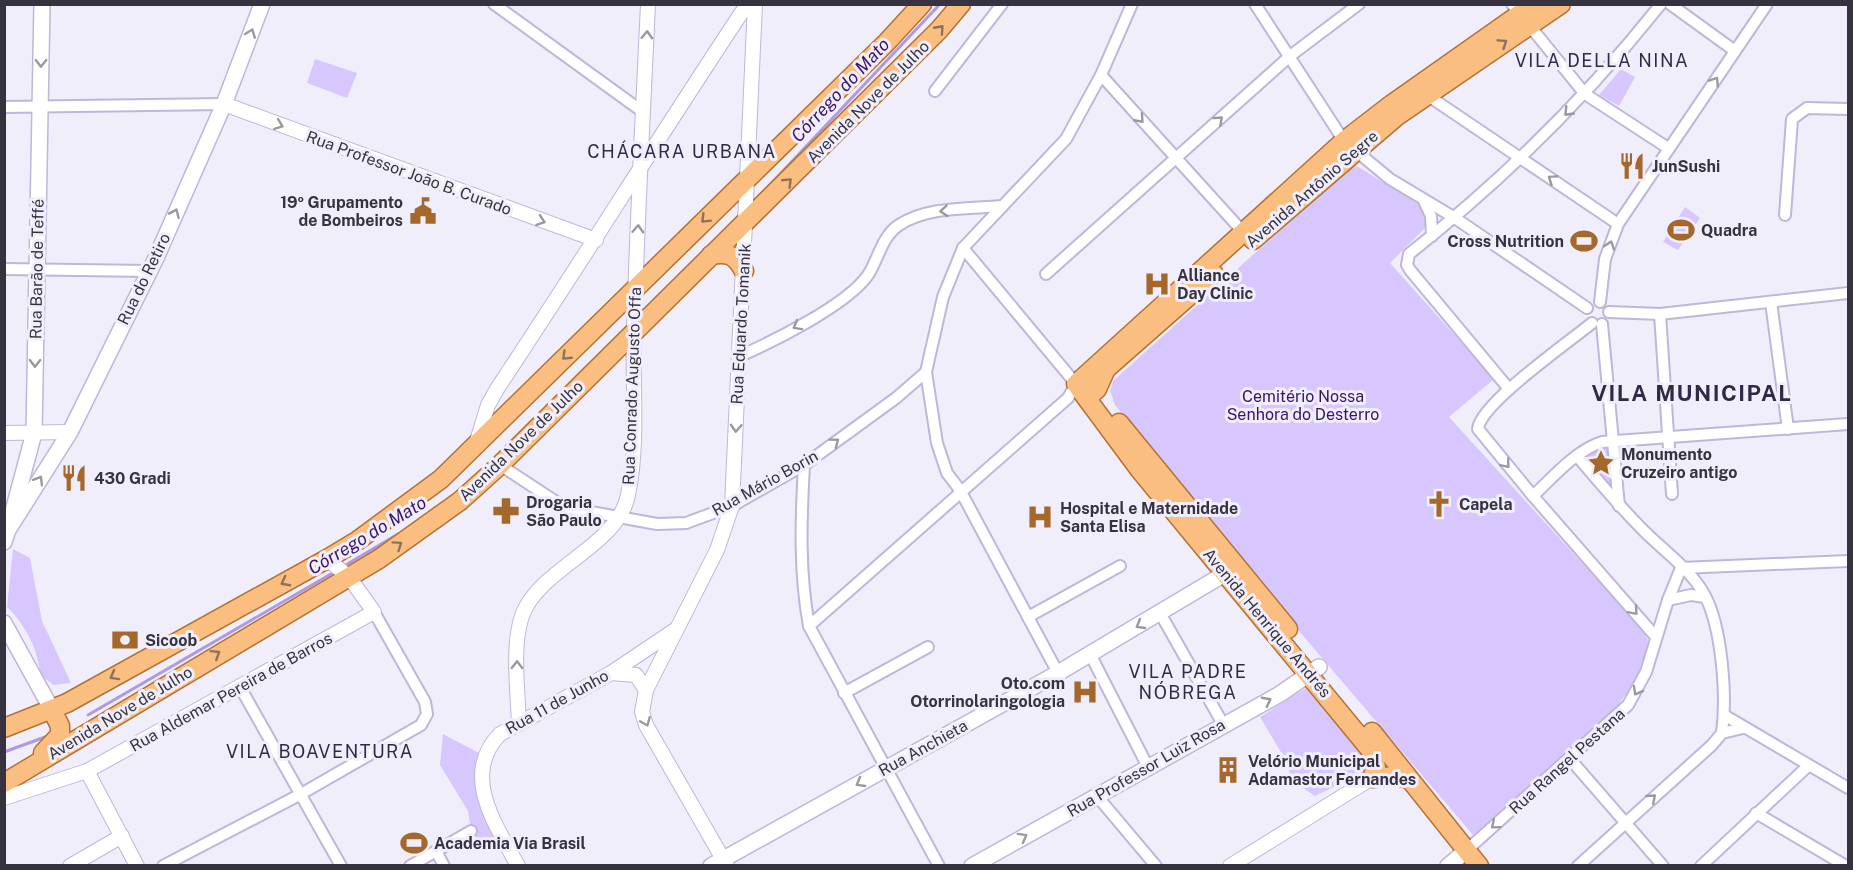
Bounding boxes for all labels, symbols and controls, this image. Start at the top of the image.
one-way arrow [933,25,944,36]
one-way arrow [244,29,256,40]
one-way arrow [640,30,653,39]
water label: Córrego do Mato [787,34,894,146]
street label: Avenida Nove de Julho [803,37,933,167]
one-way arrow [1497,39,1508,50]
district label: VILA DELLA NINA [1515,50,1689,71]
one-way arrow [35,58,47,67]
one-way arrow [1707,76,1718,87]
one-way arrow [1564,104,1575,115]
one-way arrow [1133,112,1144,123]
one-way arrow [1212,116,1223,127]
one-way arrow [273,117,283,130]
street label: Avenida Antônio Segre [1242,126,1382,252]
street label: Rua Professor João B. Curado [304,127,514,219]
district label: CHÁCARA URBANA [587,140,777,162]
restaurant icon: JunSushi [1617,151,1647,181]
place label: JunSushi [1652,157,1720,176]
one-way arrow [1548,175,1559,186]
one-way arrow [781,178,791,189]
place label: 19º Grupamento de Bombeiros [280,193,403,230]
public building icon: 19º Grupamento de Bombeiros [408,196,438,226]
street label: Rua Barão de Teffé [26,199,48,339]
one-way arrow [939,204,948,217]
one-way arrow [168,208,180,219]
one-way arrow [701,212,712,223]
one-way arrow [535,213,545,226]
sports icon: Quadra [1666,215,1696,245]
place label: Quadra [1701,221,1757,240]
one-way arrow [632,225,645,234]
sports icon: Cross Nutrition [1569,226,1599,256]
street label: Rua do Retiro [114,230,174,328]
place label: Cross Nutrition [1447,232,1564,251]
one-way arrow [1603,240,1615,251]
street label: Rua Eduardo Tomanik [727,243,755,405]
place label: Alliance Day Clinic [1177,266,1254,303]
hospital icon: Alliance Day Clinic [1142,269,1172,299]
street label: Rua Conrado Augusto Offa [619,287,645,485]
one-way arrow [793,319,803,330]
one-way arrow [562,349,572,360]
one-way arrow [29,358,41,367]
street label: Avenida Nove de Julho [455,377,587,505]
district label: VILA MUNICIPAL [1591,380,1793,406]
park label: Cemitério Nossa Senhora do Desterro [1227,387,1379,424]
one-way arrow [730,423,743,432]
one-way arrow [829,438,840,449]
place label: Monumento Cruzeiro antigo [1621,445,1738,482]
street label: Rua Mário Borin [709,446,821,520]
place icon: Monumento Cruzeiro antigo [1586,448,1616,478]
one-way arrow [1498,457,1509,468]
restaurant icon: 430 Gradi [59,463,89,493]
place label: 430 Gradi [94,469,171,488]
one-way arrow [32,476,44,486]
church icon: Capela [1424,489,1454,519]
water label: Córrego do Mato [304,491,430,579]
place label: Drogaria São Paulo [526,493,602,530]
place label: Capela [1459,495,1513,514]
pharmacy icon: Drogaria São Paulo [491,496,521,526]
place label: Hospital e Maternidade Santa Elisa [1060,499,1238,536]
hospital icon: Hospital e Maternidade Santa Elisa [1025,502,1055,532]
one-way arrow [391,541,402,552]
street label: Avenida Henrique Andrés [1199,545,1335,701]
one-way arrow [280,575,291,586]
one-way arrow [1627,604,1638,615]
one-way arrow [1136,617,1146,629]
bank icon: Sicoob [110,625,140,655]
street label: Rua Aldemar Pereira de Barros [127,628,335,756]
place label: Sicoob [145,631,197,650]
one-way arrow [210,650,220,662]
one-way arrow [511,661,524,670]
district label: VILA PADRE NÓBREGA [1128,661,1248,703]
street label: Avenida Nove de Julho [44,662,196,764]
street label: Rua 11 de Junho [502,666,612,738]
one-way arrow [109,669,120,680]
place label: Oto.com Otorrinolaringologia [910,674,1065,711]
hospital icon: Oto.com Otorrinolaringologia [1070,677,1100,707]
one-way arrow [1632,685,1644,695]
one-way arrow [1260,697,1271,708]
street label: Rua Rangel Pestana [1505,704,1629,818]
street label: Rua Professor Luiz Rosa [1064,715,1228,821]
one-way arrow [639,716,651,727]
street label: Rua Anchieta [875,716,971,780]
district label: VILA BOAVENTURA [226,741,414,762]
place label: Velório Municipal Adamastor Fernandes [1248,752,1416,789]
building icon: Velório Municipal Adamastor Fernandes [1213,755,1243,785]
one-way arrow [856,776,867,787]
one-way arrow [1645,794,1656,805]
one-way arrow [1491,818,1502,829]
sports icon: Academia Via Brasil [399,828,429,858]
one-way arrow [1017,833,1027,844]
place label: Academia Via Brasil [434,834,586,853]

